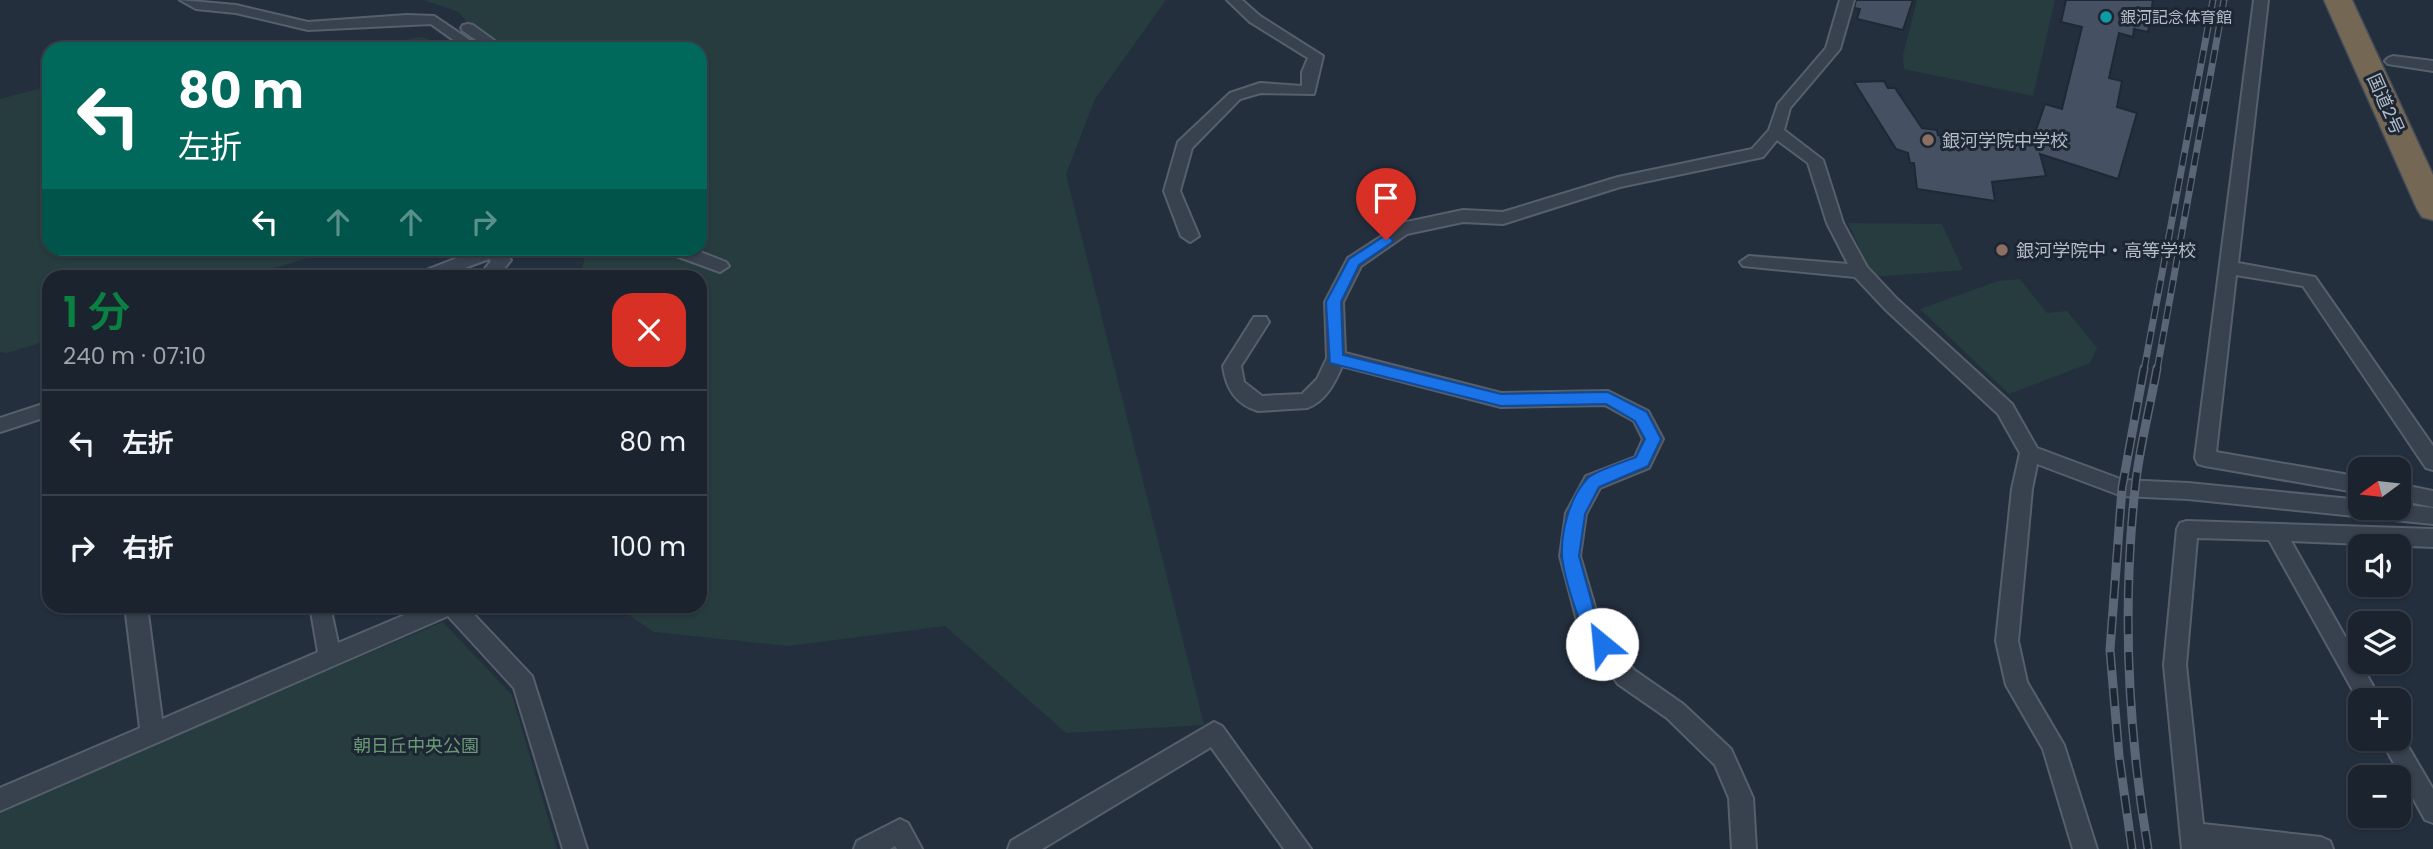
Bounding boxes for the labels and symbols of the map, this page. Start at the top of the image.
place label: 銀河記念体育館 [2120,6,2232,29]
marker: 銀河記念体育館 [2098,9,2114,25]
street label: 国道2号 [2361,70,2411,138]
place label: 銀河学院中学校 [1942,128,2068,153]
marker: 銀河学院中学校 [1920,132,1936,148]
pin [1356,168,1416,240]
place label: 銀河学院中・高等学校 [2016,238,2196,263]
marker: 銀河学院中・高等学校 [1994,242,2010,258]
north arrow [2348,457,2412,520]
position arrow [1565,607,1639,681]
park label: 朝日丘中央公園 [353,733,479,758]

